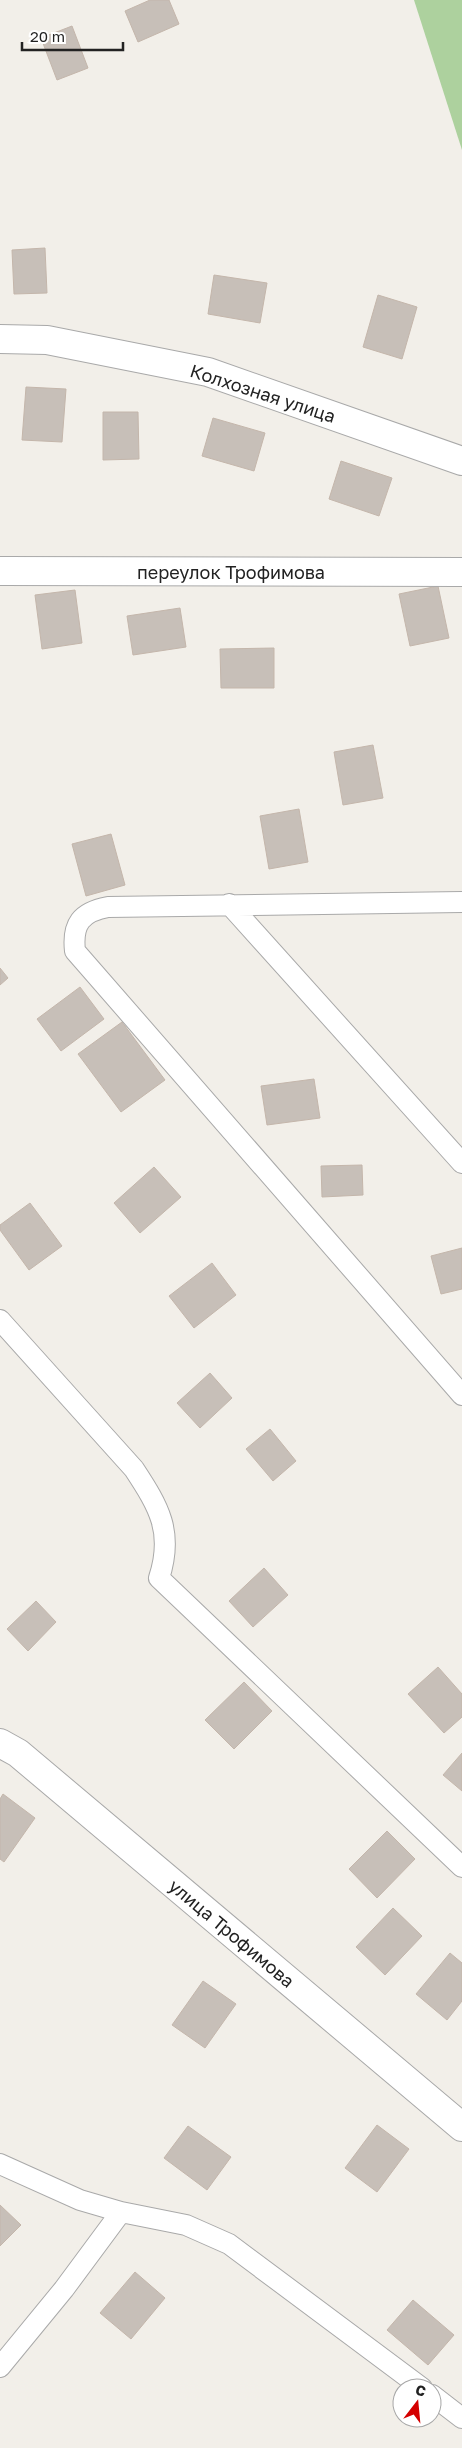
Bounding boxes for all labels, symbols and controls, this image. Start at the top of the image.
scale bar [22,20,124,52]
text: 20 m [30,27,65,45]
street label: Колхозная улица [187,359,339,427]
street label: переулок Трофимова [137,561,325,583]
street label: улица Трофимова [165,1874,299,1992]
north arrow [392,2378,442,2428]
text: С [414,2380,428,2400]

